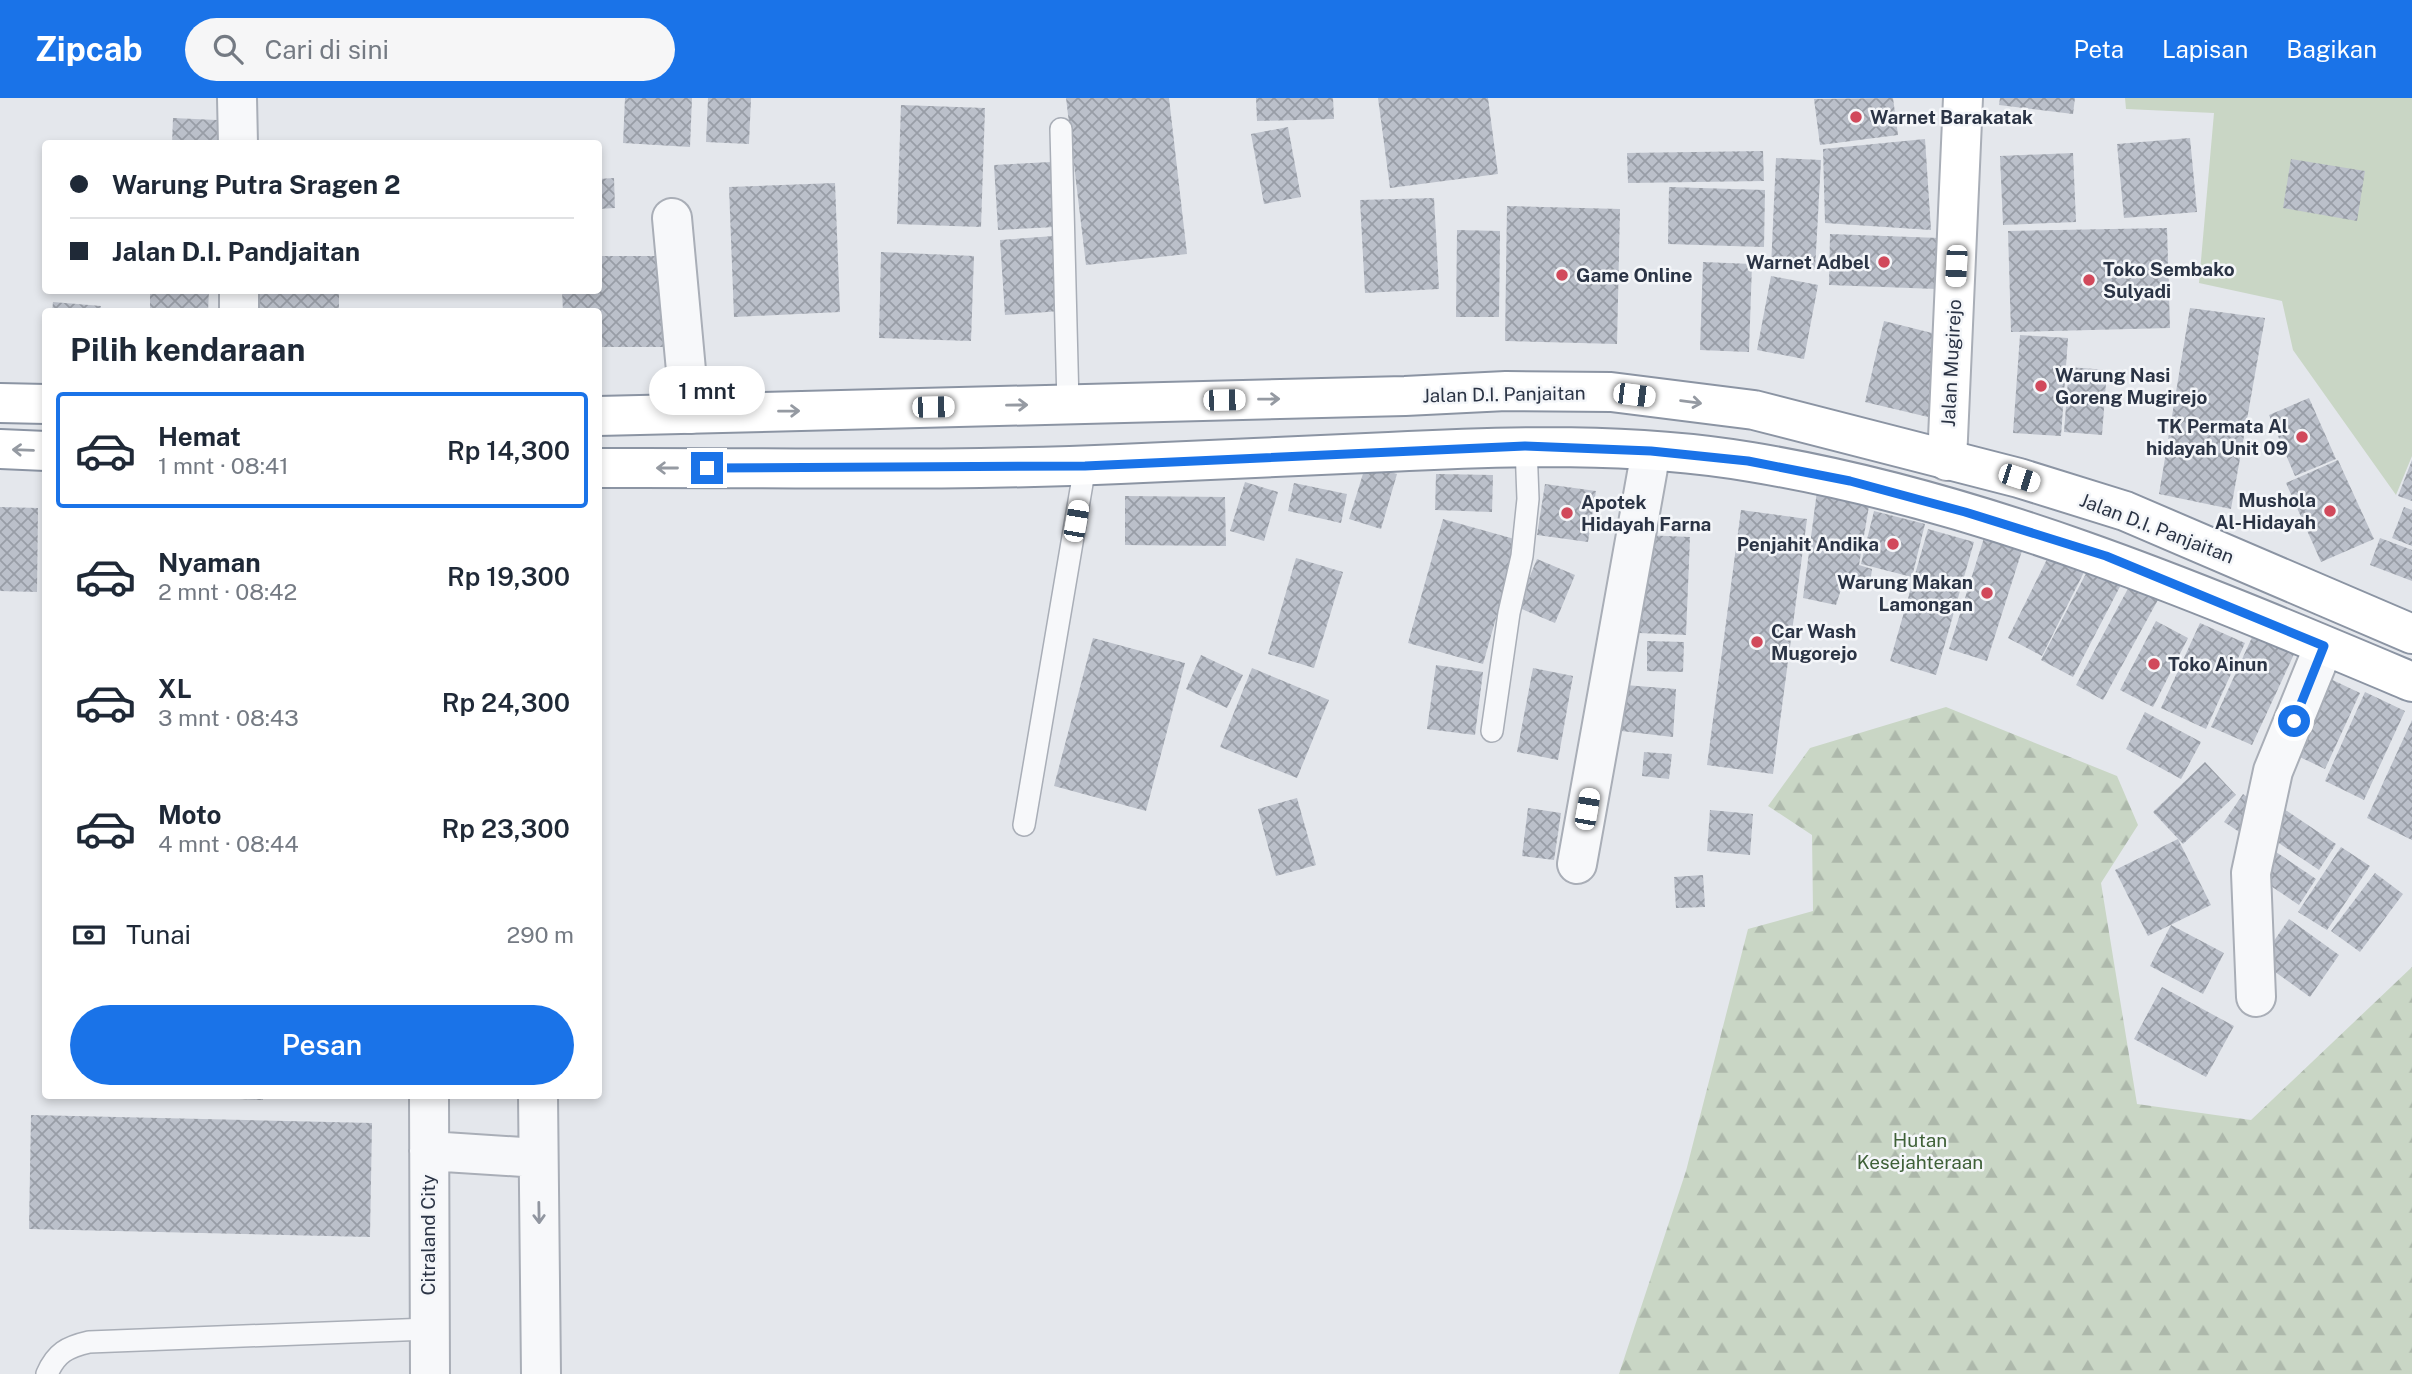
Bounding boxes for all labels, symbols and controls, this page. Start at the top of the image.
search box [185,18,675,81]
text: Zipcab [35,30,143,68]
icon: search [209,30,247,68]
text: Cari di sini [265,34,389,65]
text: Peta [2073,35,2124,63]
text: Lapisan [2162,35,2248,63]
text: Bagikan [2286,35,2377,63]
place label: Warnet Barakatak [1870,106,2033,128]
marker: Warnet Barakatak [1848,109,1864,125]
text: Warung Putra Sragen 2 [112,169,401,200]
text: Jalan D.I. Pandjaitan [112,236,360,267]
car [1945,244,1968,288]
place label: Warnet Adbel [1746,251,1870,273]
marker: Warnet Adbel [1876,254,1892,270]
place label: Toko Sembako Sulyadi [2103,258,2235,302]
place label: Game Online [1576,264,1692,286]
marker: Game Online [1554,267,1570,283]
marker: Toko Sembako Sulyadi [2081,272,2097,288]
street label: Jalan Mugirejo [1937,299,1965,427]
text: Pilih kendaraan [70,331,305,368]
place label: Warung Nasi Goreng Mugirejo [2055,364,2208,408]
callout: 1 mnt [649,366,765,416]
text: 1 mnt [678,377,736,404]
marker: Warung Nasi Goreng Mugirejo [2033,378,2049,394]
street label: Jalan D.I. Panjaitan [1422,382,1586,406]
car [1612,382,1657,408]
car [1203,389,1246,411]
one-way arrow [1257,393,1280,406]
one-way arrow [1679,395,1702,408]
car [912,396,955,418]
one-way arrow [1005,399,1028,412]
one-way arrow [777,404,800,418]
place label: TK Permata Al hidayah Unit 09 [2146,415,2288,459]
icon: car [74,419,137,482]
text: Hemat [158,421,241,452]
marker: TK Permata Al hidayah Unit 09 [2294,429,2310,445]
text: Rp 14,300 [447,435,570,466]
one-way arrow [12,443,35,457]
text: 1 mnt · 08:41 [158,452,289,479]
route end [691,452,723,484]
one-way arrow [656,461,679,475]
car [1996,462,2043,494]
street label: Jalan D.I. Panjaitan [2077,488,2237,568]
place label: Mushola Al-Hidayah [2215,489,2316,533]
place label: Apotek Hidayah Farna [1581,491,1711,535]
car [1063,498,1090,544]
marker: Mushola Al-Hidayah [2322,503,2338,519]
marker: Apotek Hidayah Farna [1559,505,1575,521]
place label: Penjahit Andika [1737,533,1879,555]
marker: Penjahit Andika [1885,536,1901,552]
icon: car [74,545,137,608]
text: Nyaman [158,547,261,578]
text: Rp 19,300 [447,561,570,592]
place label: Warung Makan Lamongan [1837,571,1973,615]
text: 2 mnt · 08:42 [158,578,297,605]
marker: Warung Makan Lamongan [1979,585,1995,601]
place label: Car Wash Mugorejo [1771,620,1858,664]
marker: Car Wash Mugorejo [1749,634,1765,650]
place label: Toko Ainun [2168,653,2268,675]
marker: Toko Ainun [2146,656,2162,672]
icon: car [74,671,137,734]
text: XL [158,673,192,704]
text: Rp 24,300 [442,687,570,718]
text: 3 mnt · 08:43 [158,704,299,731]
route start [2278,705,2310,737]
car [1574,786,1601,832]
icon: car [74,797,137,860]
text: Moto [158,799,221,830]
text: Rp 23,300 [442,813,570,844]
text: 4 mnt · 08:44 [158,830,299,857]
icon: cash [70,916,108,954]
text: Tunai [126,919,191,950]
text: 290 m [507,921,574,948]
button: Pesan [70,1005,574,1085]
park label: Hutan Kesejahteraan [1857,1129,1983,1173]
street label: Citraland City [417,1174,439,1296]
one-way arrow [532,1201,546,1224]

